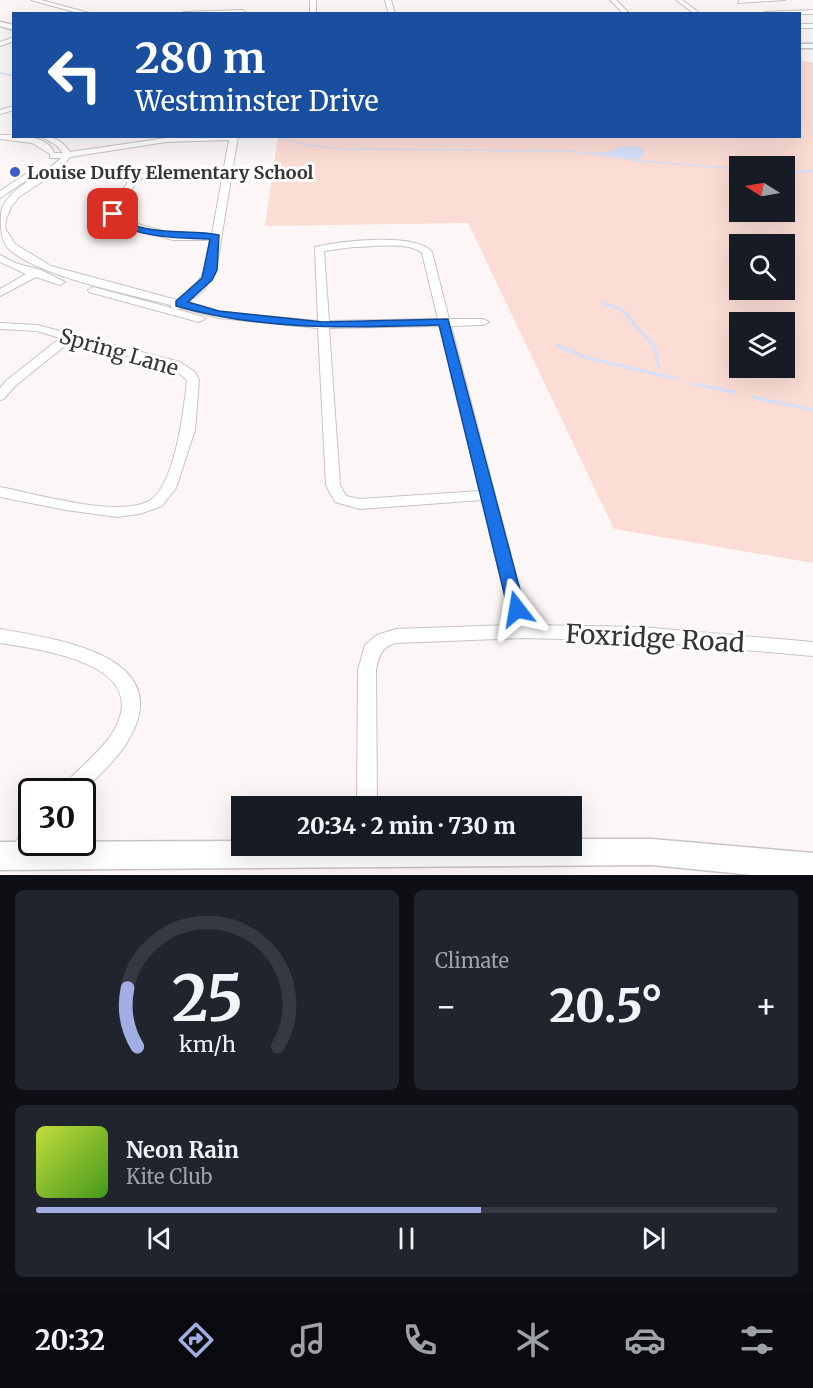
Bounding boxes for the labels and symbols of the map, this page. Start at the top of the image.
north arrow [729,156,795,222]
place label: Louise Duffy Elementary School [27,161,314,184]
marker: Louise Duffy Elementary School [8,165,22,179]
pin [87,188,138,239]
street label: Spring Lane [56,322,182,382]
position arrow [485,577,549,641]
street label: Foxridge Road [565,617,746,659]
speed limit sign: 30 [18,778,96,856]

